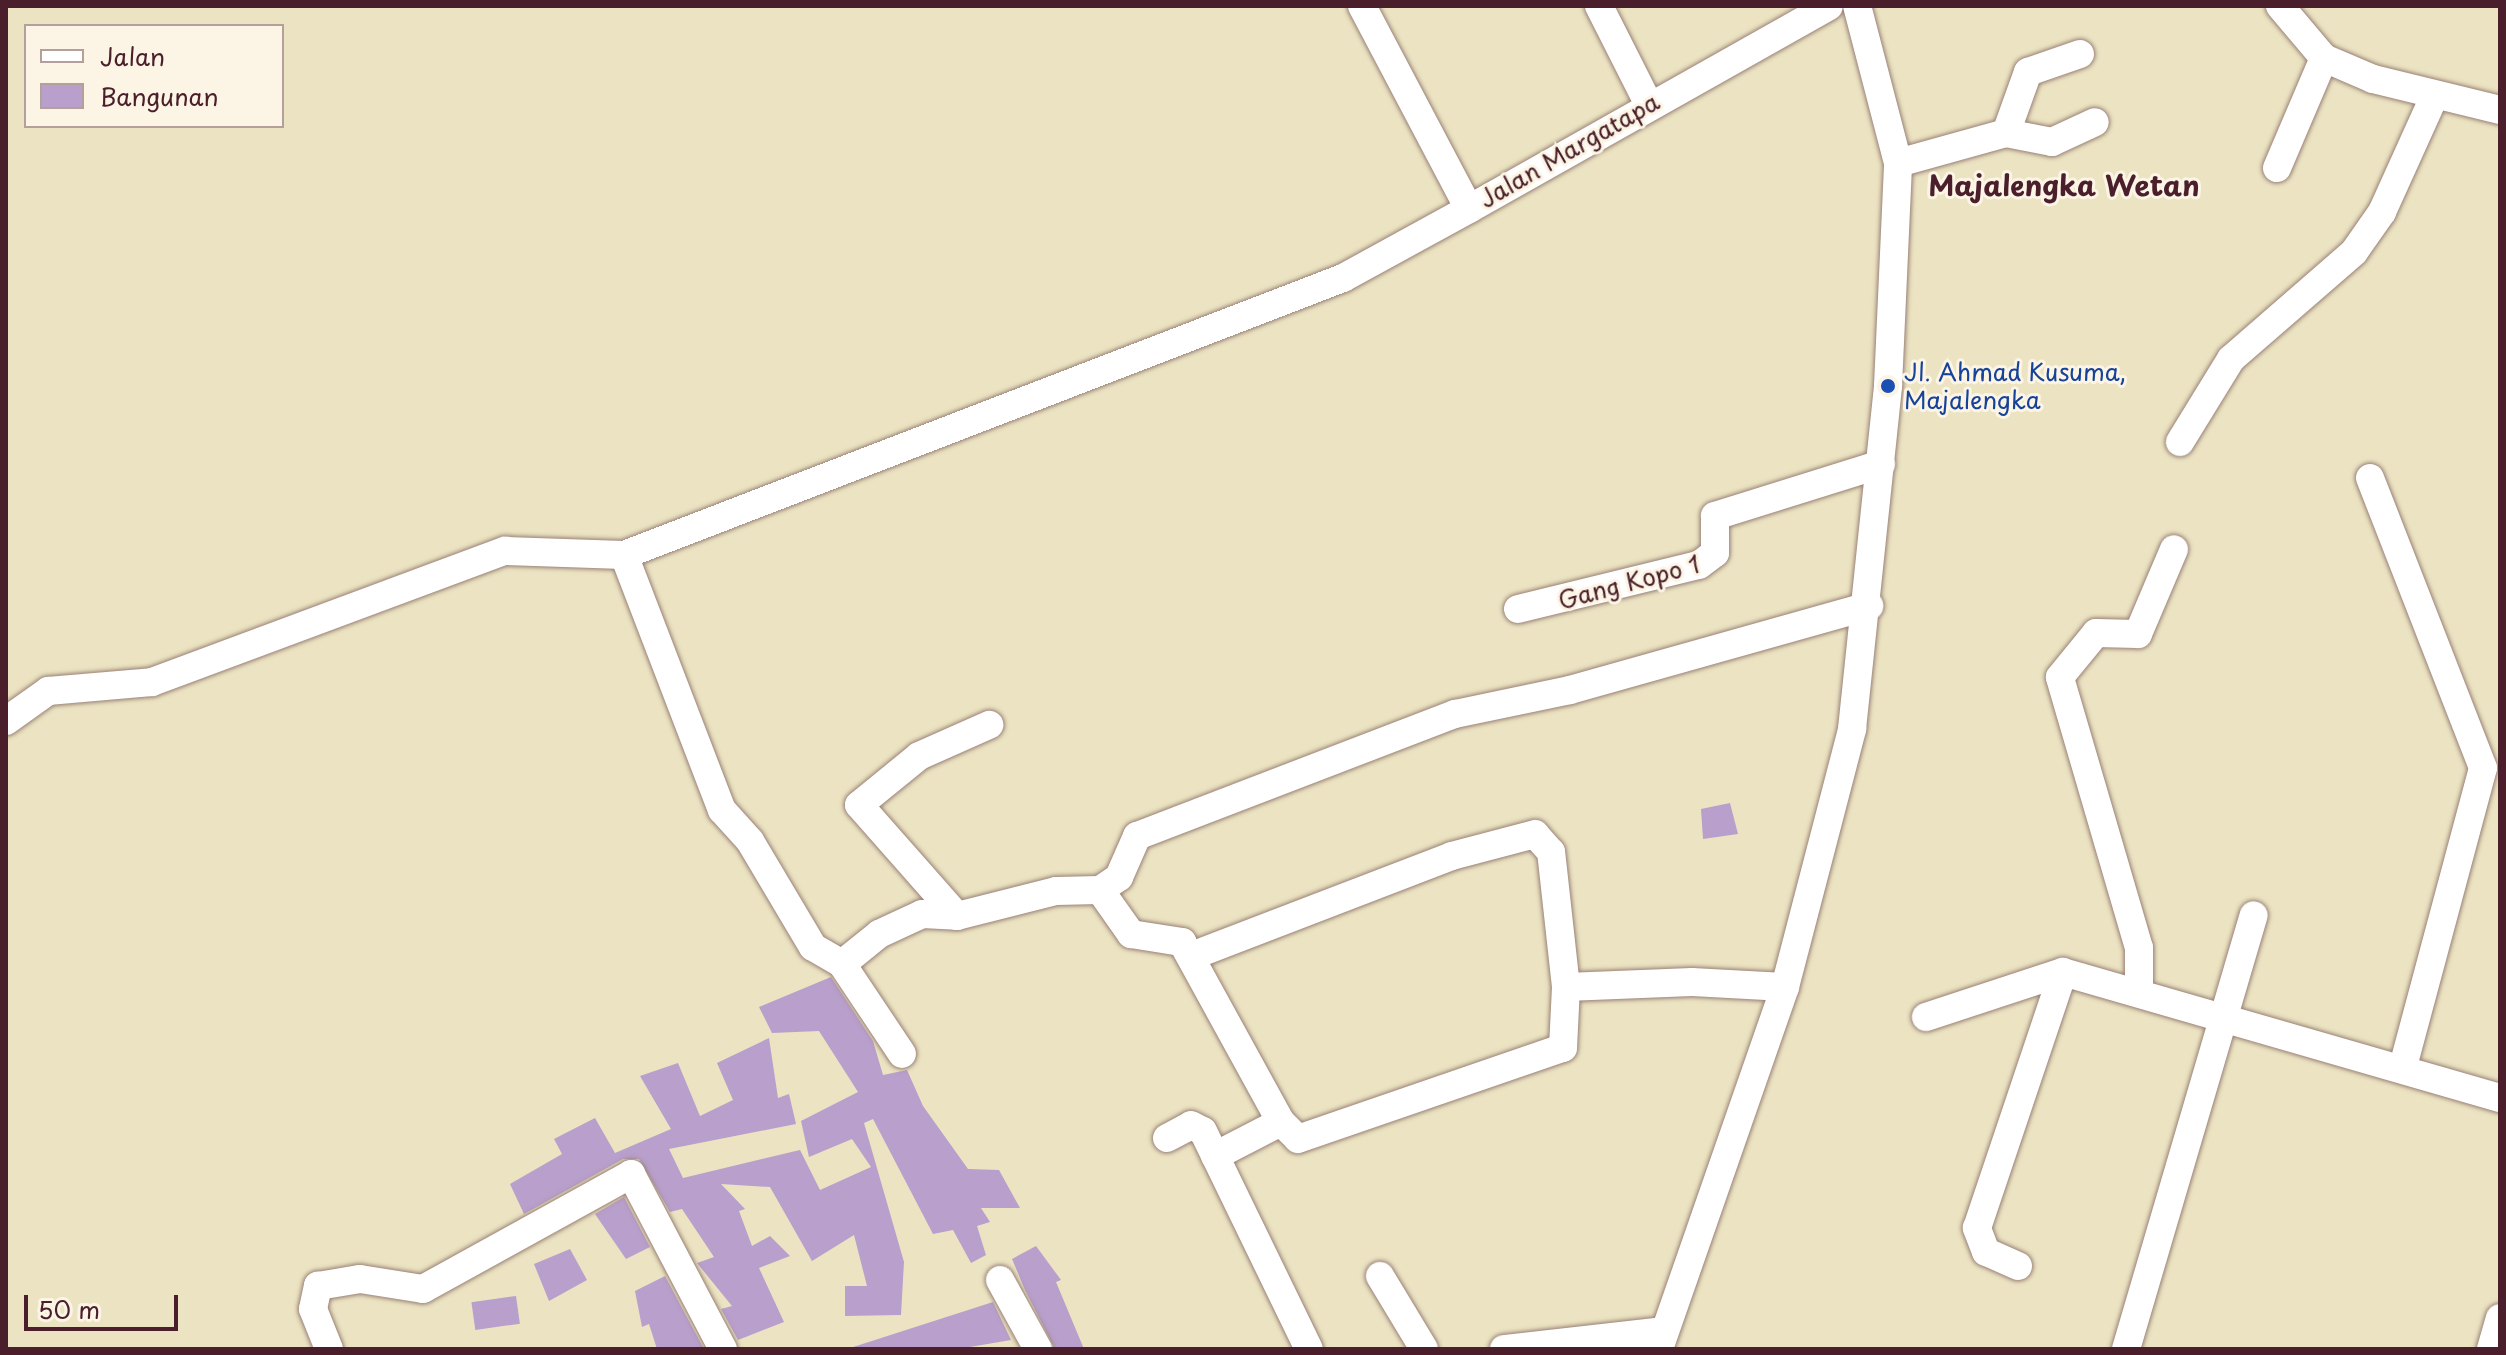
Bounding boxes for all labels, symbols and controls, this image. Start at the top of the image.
legend [24,24,284,128]
text: Jalan [100,38,165,74]
text: Bangunan [100,78,219,114]
street label: Jalan Margatapa [1474,87,1664,213]
district label: Majalengka Wetan [1929,168,2199,202]
place label: Jl. Ahmad Kusuma, Majalengka [1904,358,2129,414]
marker: Jl. Ahmad Kusuma, Majalengka [1879,377,1897,395]
street label: Gang Kopo 1 [1555,549,1703,615]
scale bar [28,1279,182,1329]
text: 50 m [38,1291,100,1327]

